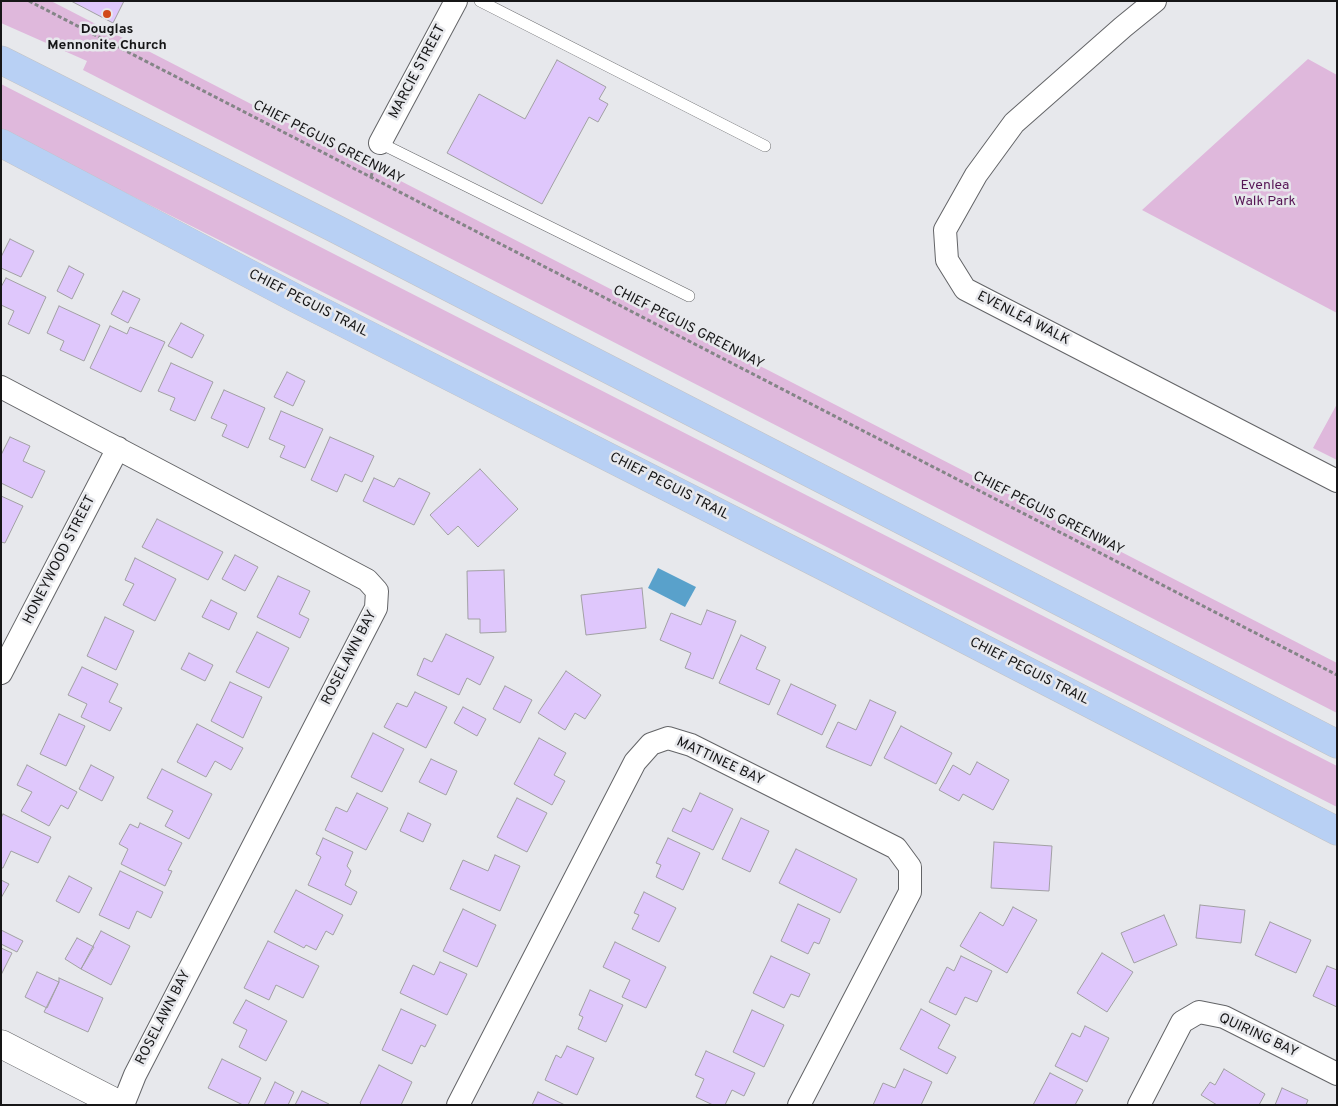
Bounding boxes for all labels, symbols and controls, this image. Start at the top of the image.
marker: Douglas Mennonite Church [101,8,113,20]
place label: Douglas Mennonite Church [47,22,167,54]
street label: MARCIE STREET [386,22,450,122]
street label: CHIEF PEGUIS GREENWAY [250,98,406,188]
park label: Evenlea Walk Park [1234,178,1296,210]
street label: CHIEF PEGUIS TRAIL [245,267,371,341]
street label: CHIEF PEGUIS GREENWAY [610,283,766,373]
street label: EVENLEA WALK [974,288,1072,350]
street label: CHIEF PEGUIS TRAIL [606,450,732,524]
street label: CHIEF PEGUIS GREENWAY [970,469,1126,559]
street label: HONEYWOOD STREET [20,493,100,627]
street label: ROSELAWN BAY [319,608,381,708]
street label: CHIEF PEGUIS TRAIL [966,635,1092,709]
street label: MATTINEE BAY [673,734,767,790]
street label: ROSELAWN BAY [133,968,195,1068]
street label: QUIRING BAY [1216,1010,1300,1062]

